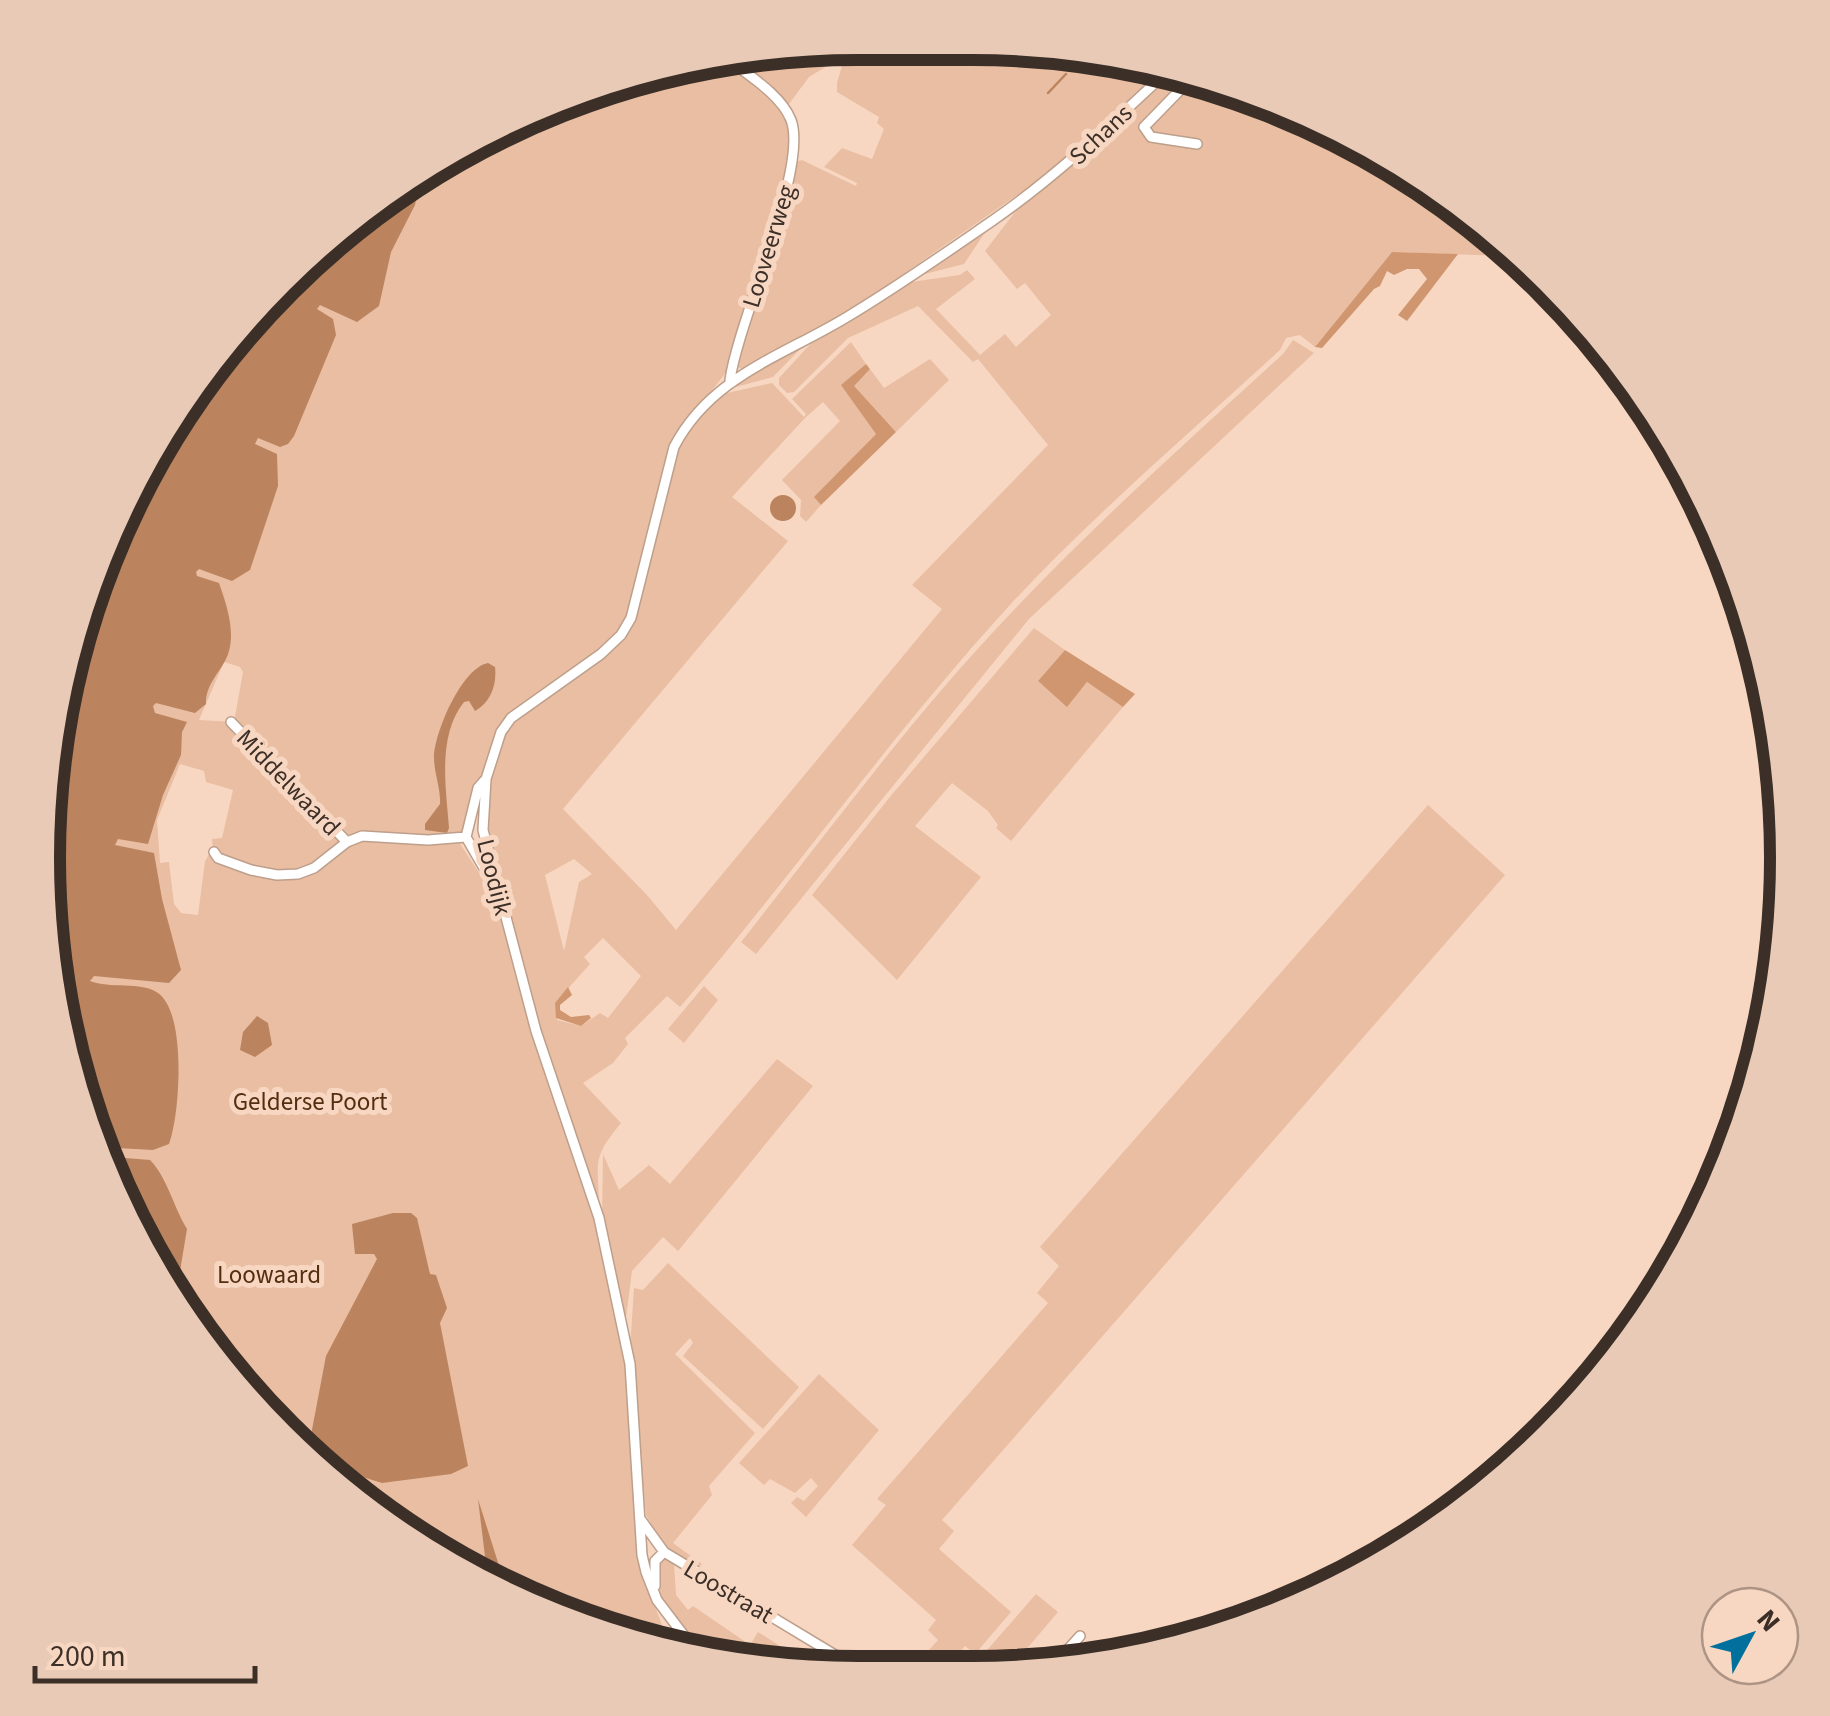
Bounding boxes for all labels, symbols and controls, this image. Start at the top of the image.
street label: Schans [1061,96,1140,174]
street label: Looveerweg [733,180,805,312]
street label: Middelwaard [228,721,348,844]
street label: Loodijk [467,835,521,920]
park label: Gelderse Poort [233,1084,388,1120]
park label: Loowaard [217,1257,321,1293]
street label: Loostraat [677,1551,781,1633]
north arrow [1700,1586,1800,1686]
text: N [1747,1601,1790,1641]
scale bar [35,1621,255,1683]
text: 200 m [50,1635,126,1678]

